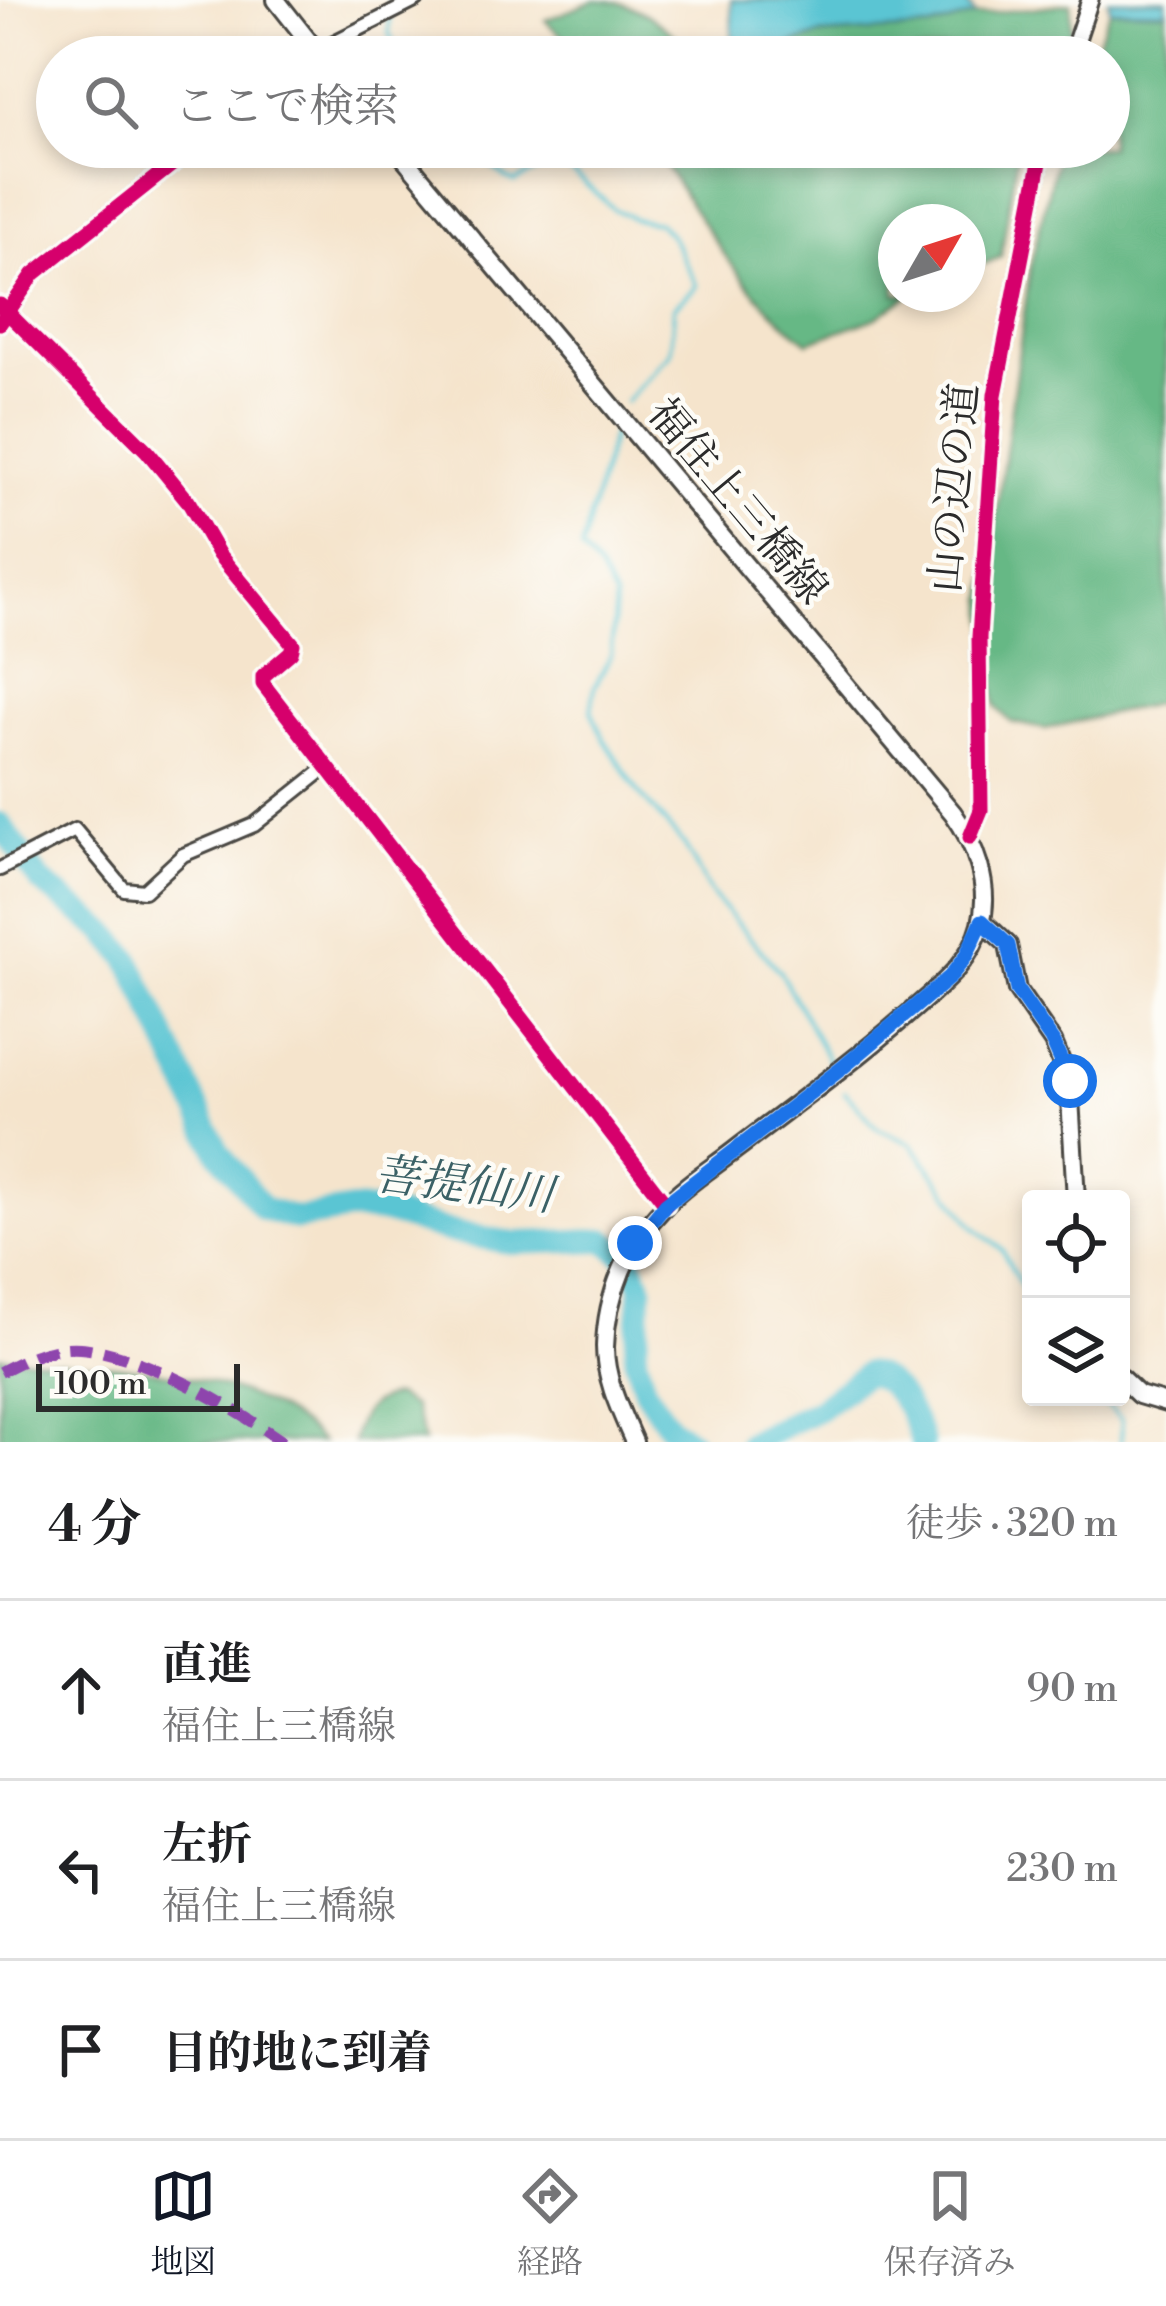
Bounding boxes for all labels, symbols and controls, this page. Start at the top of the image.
search box [36,36,1130,168]
icon: search [78,69,144,135]
text: ここで検索 [174,79,399,136]
north arrow [878,204,986,312]
street label: 山の辺の道 [919,381,991,595]
street label: 福住上三橋線 [636,388,838,616]
route start [1043,1054,1097,1108]
water label: 菩提仙川 [371,1147,562,1226]
map controls [1022,1190,1130,1406]
button: locate [1022,1190,1130,1298]
route end [608,1216,662,1270]
button: layers [1022,1298,1130,1406]
scale bar [36,1358,240,1411]
text: 100 m [54,1364,147,1405]
text: 4 分 [48,1494,141,1558]
text: 徒歩 · 320 m [906,1500,1118,1549]
text: 直進 [162,1637,252,1694]
icon: ahead [48,1657,114,1723]
text: 90 m [1026,1665,1118,1714]
text: 福住上三橋線 [162,1703,396,1752]
text: 左折 [162,1817,252,1874]
icon: left [48,1837,114,1903]
text: 230 m [1006,1845,1118,1894]
text: 福住上三橋線 [162,1883,396,1932]
icon: arrive [48,2017,114,2083]
text: 目的地に到着 [162,2026,432,2083]
tab: 地図 [150,2163,216,2284]
tab: 経路 [517,2163,583,2284]
tab: 保存済み [884,2163,1016,2284]

